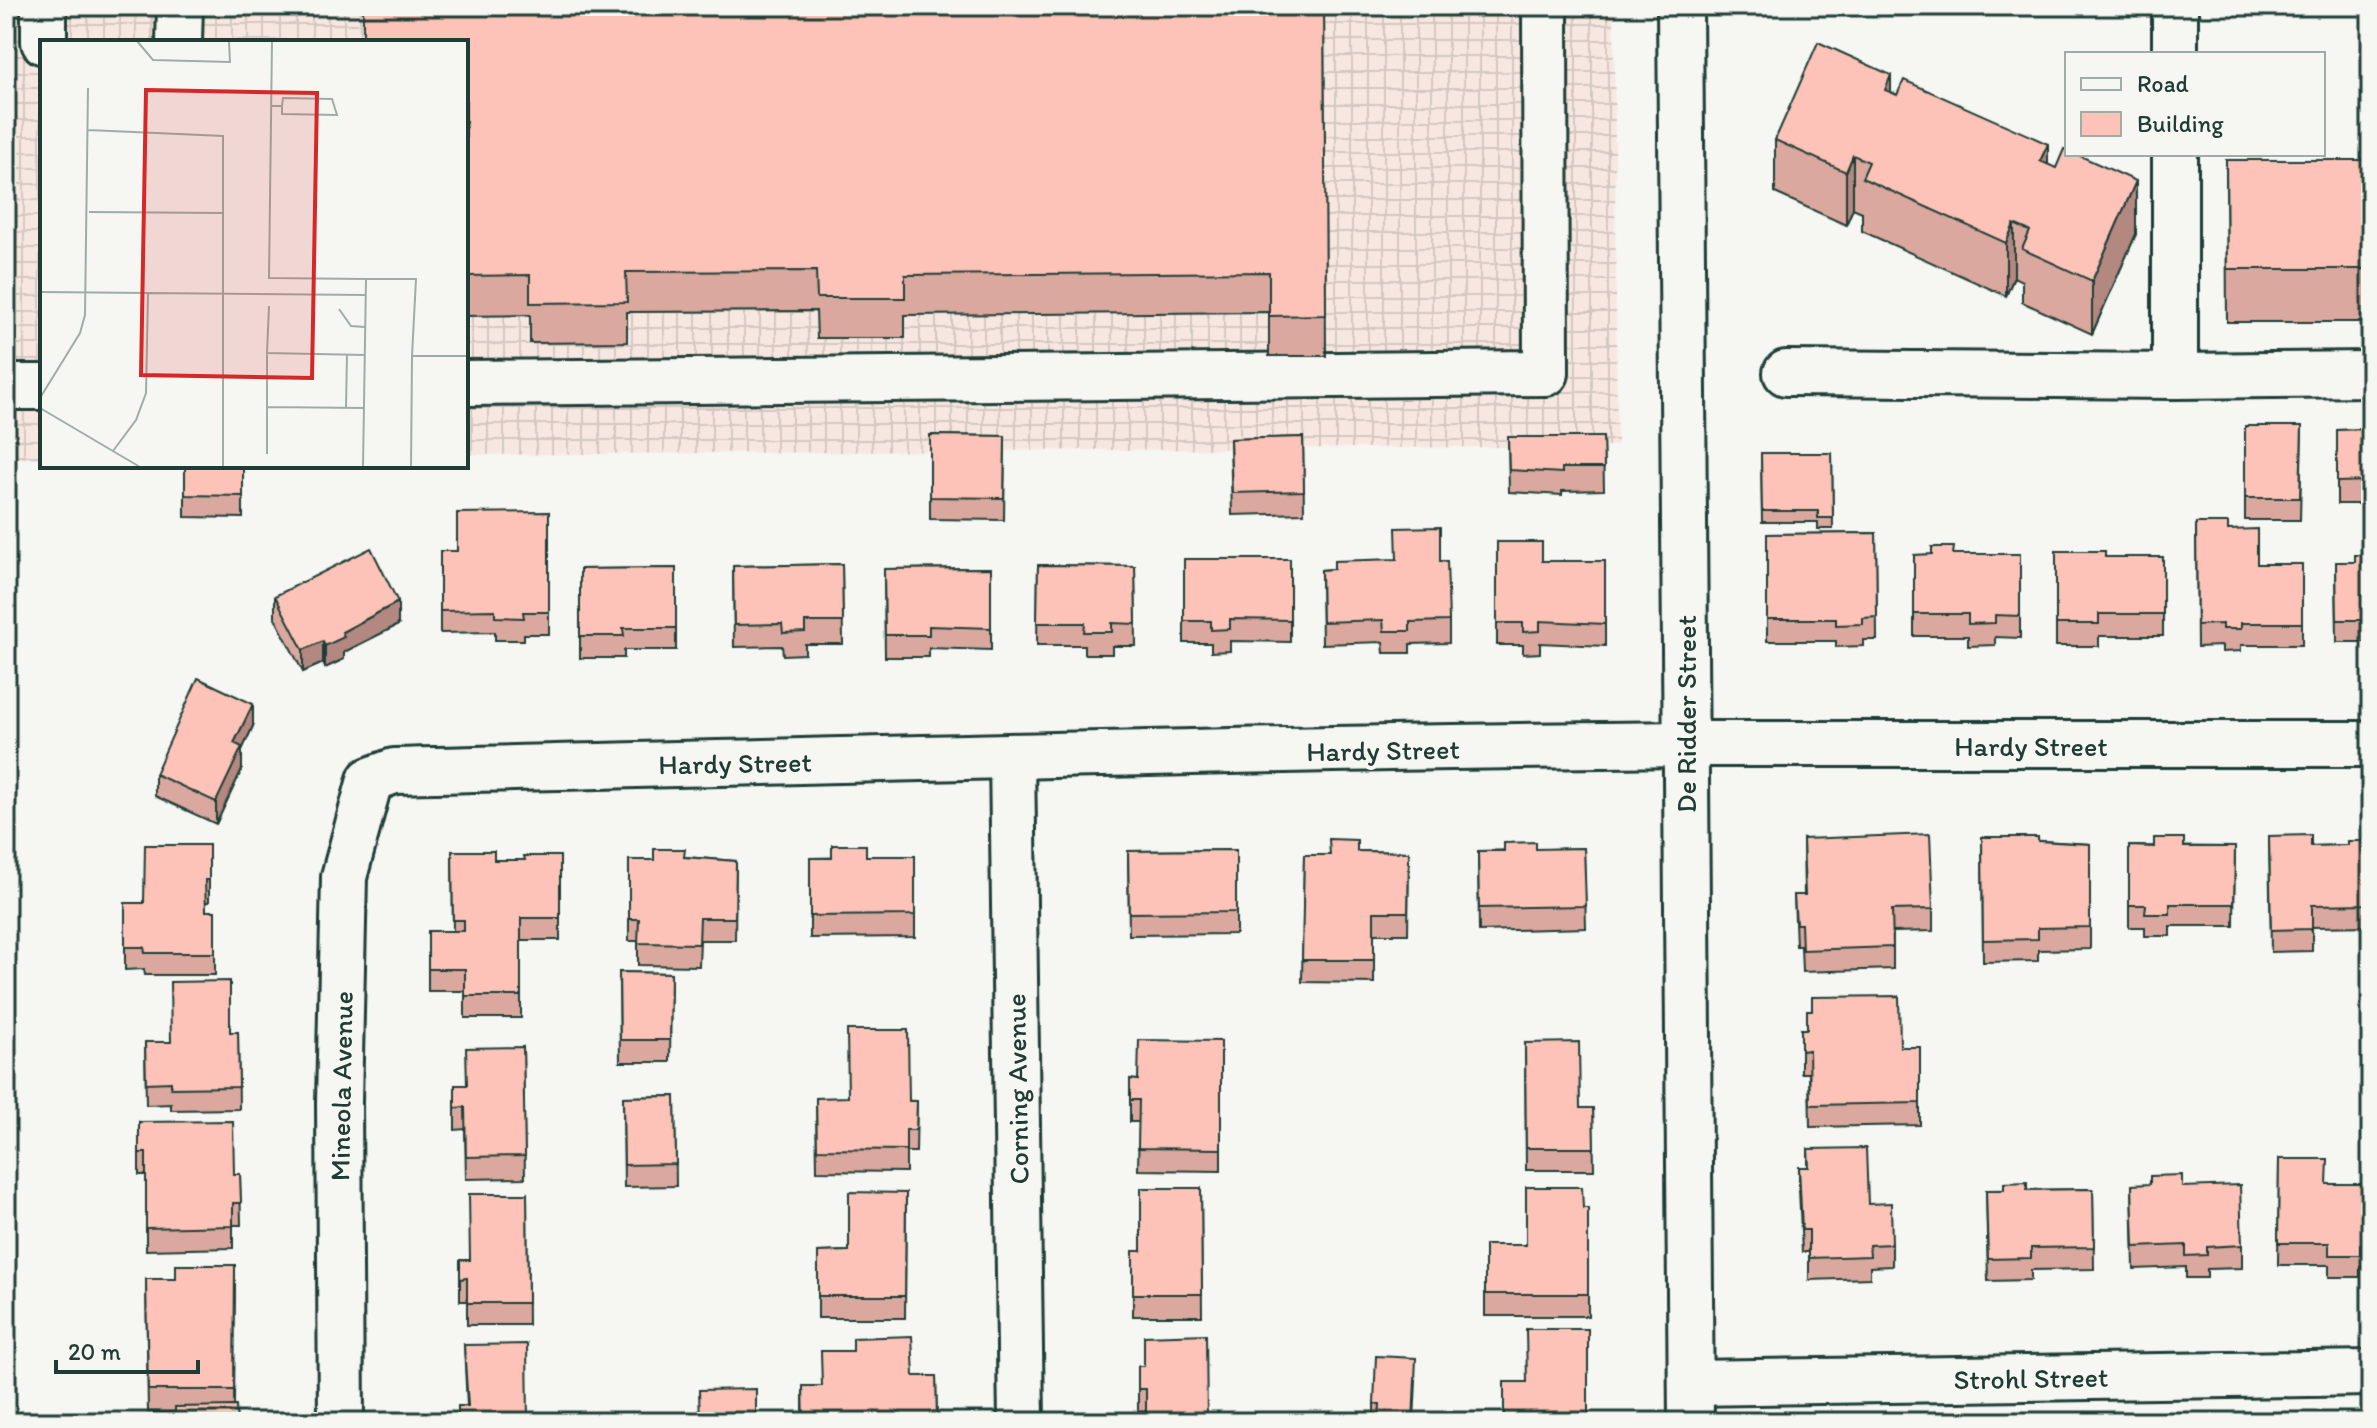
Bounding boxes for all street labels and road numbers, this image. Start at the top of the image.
street label: De Ridder Street [1669,615,1703,813]
street label: Hardy Street [1954,729,2108,763]
street label: Hardy Street [1306,732,1460,768]
street label: Hardy Street [658,745,812,781]
street label: Mineola Avenue [322,991,360,1181]
street label: Corning Avenue [998,993,1036,1185]
street label: Strohl Street [1953,1360,2109,1396]

